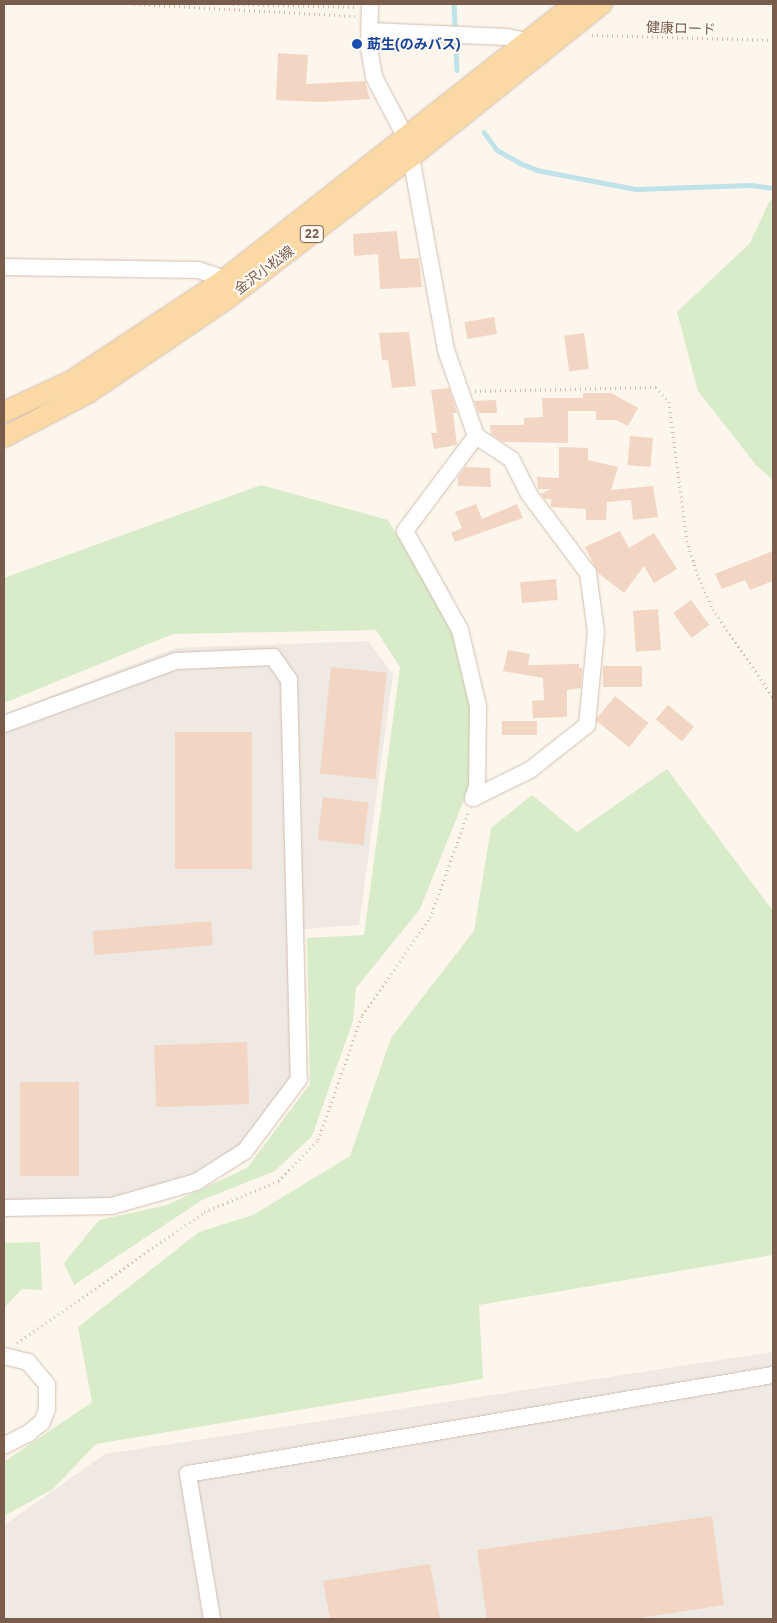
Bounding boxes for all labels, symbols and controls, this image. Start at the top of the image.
street label: 健康ロード [646,18,716,38]
place label: 莇生(のみバス) [367,36,460,52]
marker: 莇生(のみバス) [351,38,363,50]
road number: 22 [300,224,324,243]
street label: 金沢小松線 [231,242,297,298]

